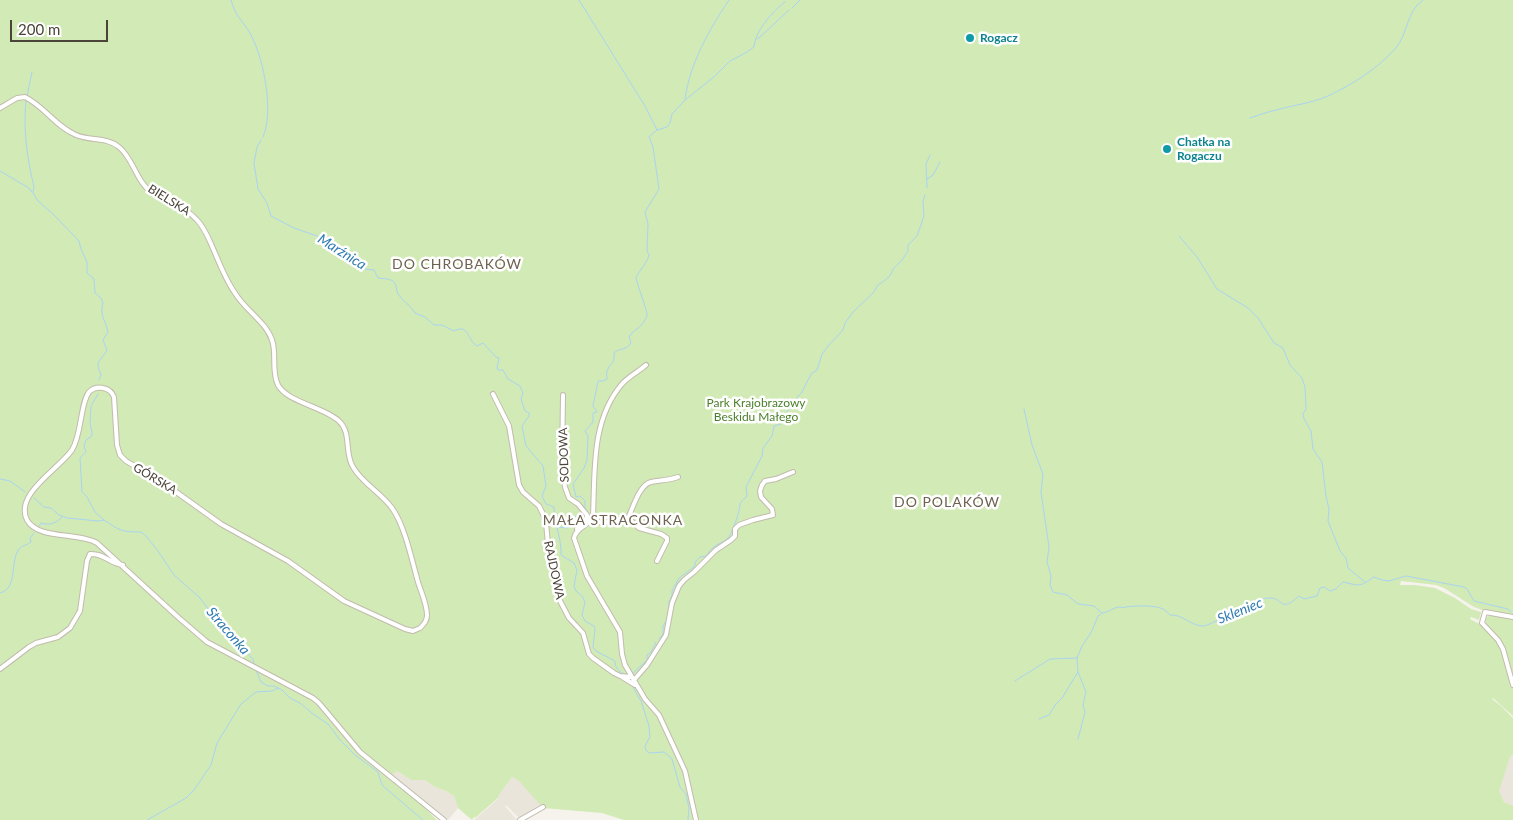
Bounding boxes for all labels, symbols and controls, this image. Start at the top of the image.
scale bar [12,10,110,42]
text: 200 m [18,20,60,38]
place label: Rogacz [980,31,1018,45]
marker: Rogacz [964,32,976,44]
place label: Chatka na Rogaczu [1177,135,1230,163]
marker: Chatka na Rogaczu [1161,143,1173,155]
street label: BIELSKA [145,181,193,219]
water label: Marźnica [315,231,369,273]
district label: DO CHROBAKÓW [391,256,523,272]
park label: Park Krajobrazowy Beskidu Małego [707,396,805,424]
street label: SODOWA [556,427,572,483]
street label: GÓRSKA [131,460,179,498]
district label: DO POLAKÓW [893,494,1001,510]
district label: MAŁA STRACONKA [541,512,685,528]
street label: RAJDOWA [541,539,567,601]
water label: Skleniec [1215,594,1265,628]
water label: Straconka [203,604,253,658]

